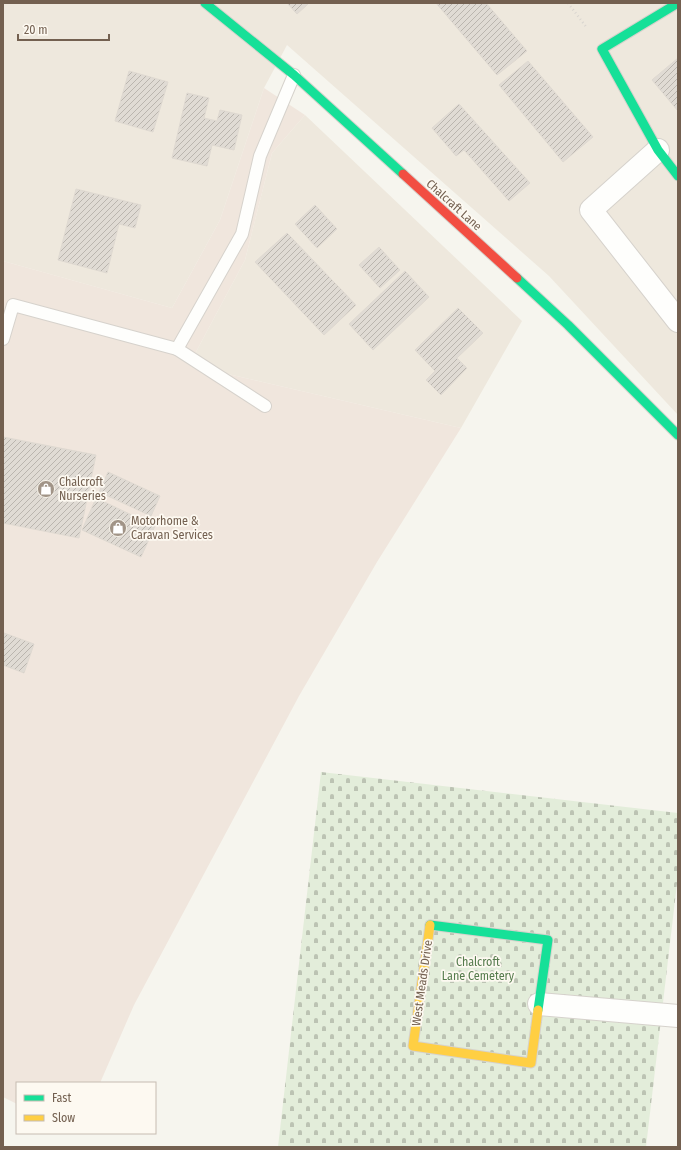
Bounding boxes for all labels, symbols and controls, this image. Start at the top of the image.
scale bar [18,16,109,42]
text: 20 m [24,23,48,37]
street label: Chalcraft Lane [423,176,485,234]
place label: Chalcroft Nurseries [59,475,106,503]
shop icon: Chalcroft Nurseries [36,479,56,499]
place label: Motorhome & Caravan Services [131,514,213,542]
shop icon: Motorhome & Caravan Services [108,518,128,538]
street label: West Meads Drive [409,939,435,1027]
park label: Chalcroft Lane Cemetery [442,955,515,983]
legend [16,1082,156,1134]
text: Fast [52,1091,71,1105]
text: Slow [52,1111,75,1125]

